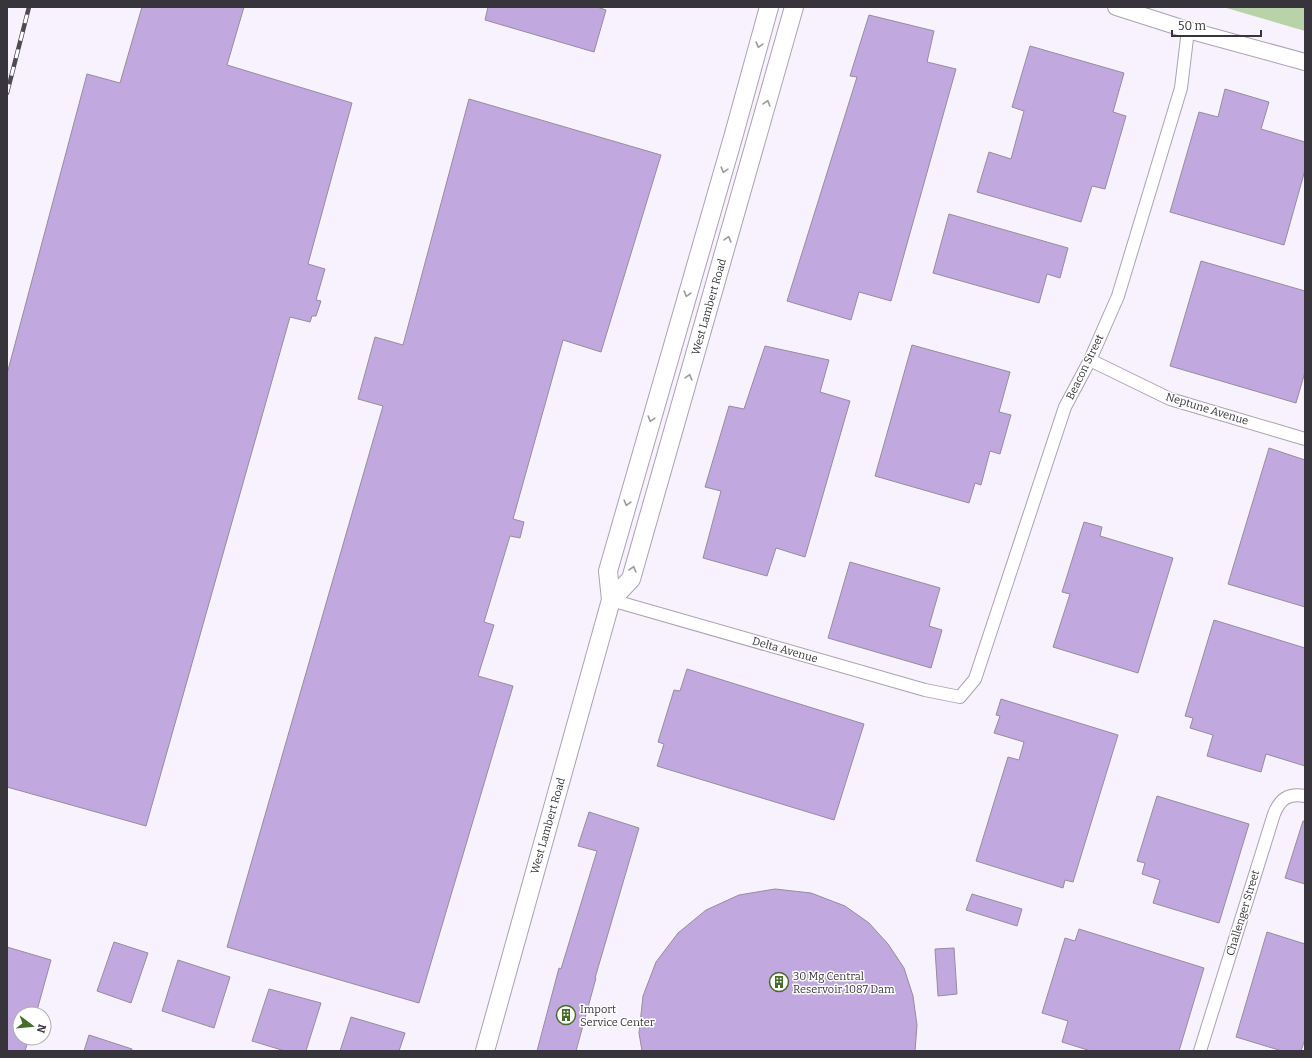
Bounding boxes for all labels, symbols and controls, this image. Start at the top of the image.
scale bar [1172,12,1261,38]
text: 50 m [1178,19,1207,33]
one-way arrow [755,41,764,48]
one-way arrow [762,100,771,107]
one-way arrow [720,166,729,173]
one-way arrow [723,235,732,242]
street label: West Lambert Road [689,257,729,357]
one-way arrow [683,291,692,298]
street label: Beacon Street [1064,332,1106,402]
one-way arrow [684,374,692,380]
street label: Neptune Avenue [1164,390,1250,428]
one-way arrow [647,416,656,423]
one-way arrow [623,500,631,507]
one-way arrow [628,566,637,573]
street label: Delta Avenue [751,634,819,666]
street label: West Lambert Road [528,776,568,876]
street label: Challenger Street [1224,868,1262,958]
place label: 30 Mg Central Reservoir 1087 Dam [793,970,895,996]
building icon: 30 Mg Central Reservoir 1087 Dam [768,971,790,993]
place label: Import Service Center [580,1003,655,1029]
building icon: Import Service Center [555,1004,577,1026]
north arrow [12,1006,52,1046]
text: N [34,1023,49,1035]

